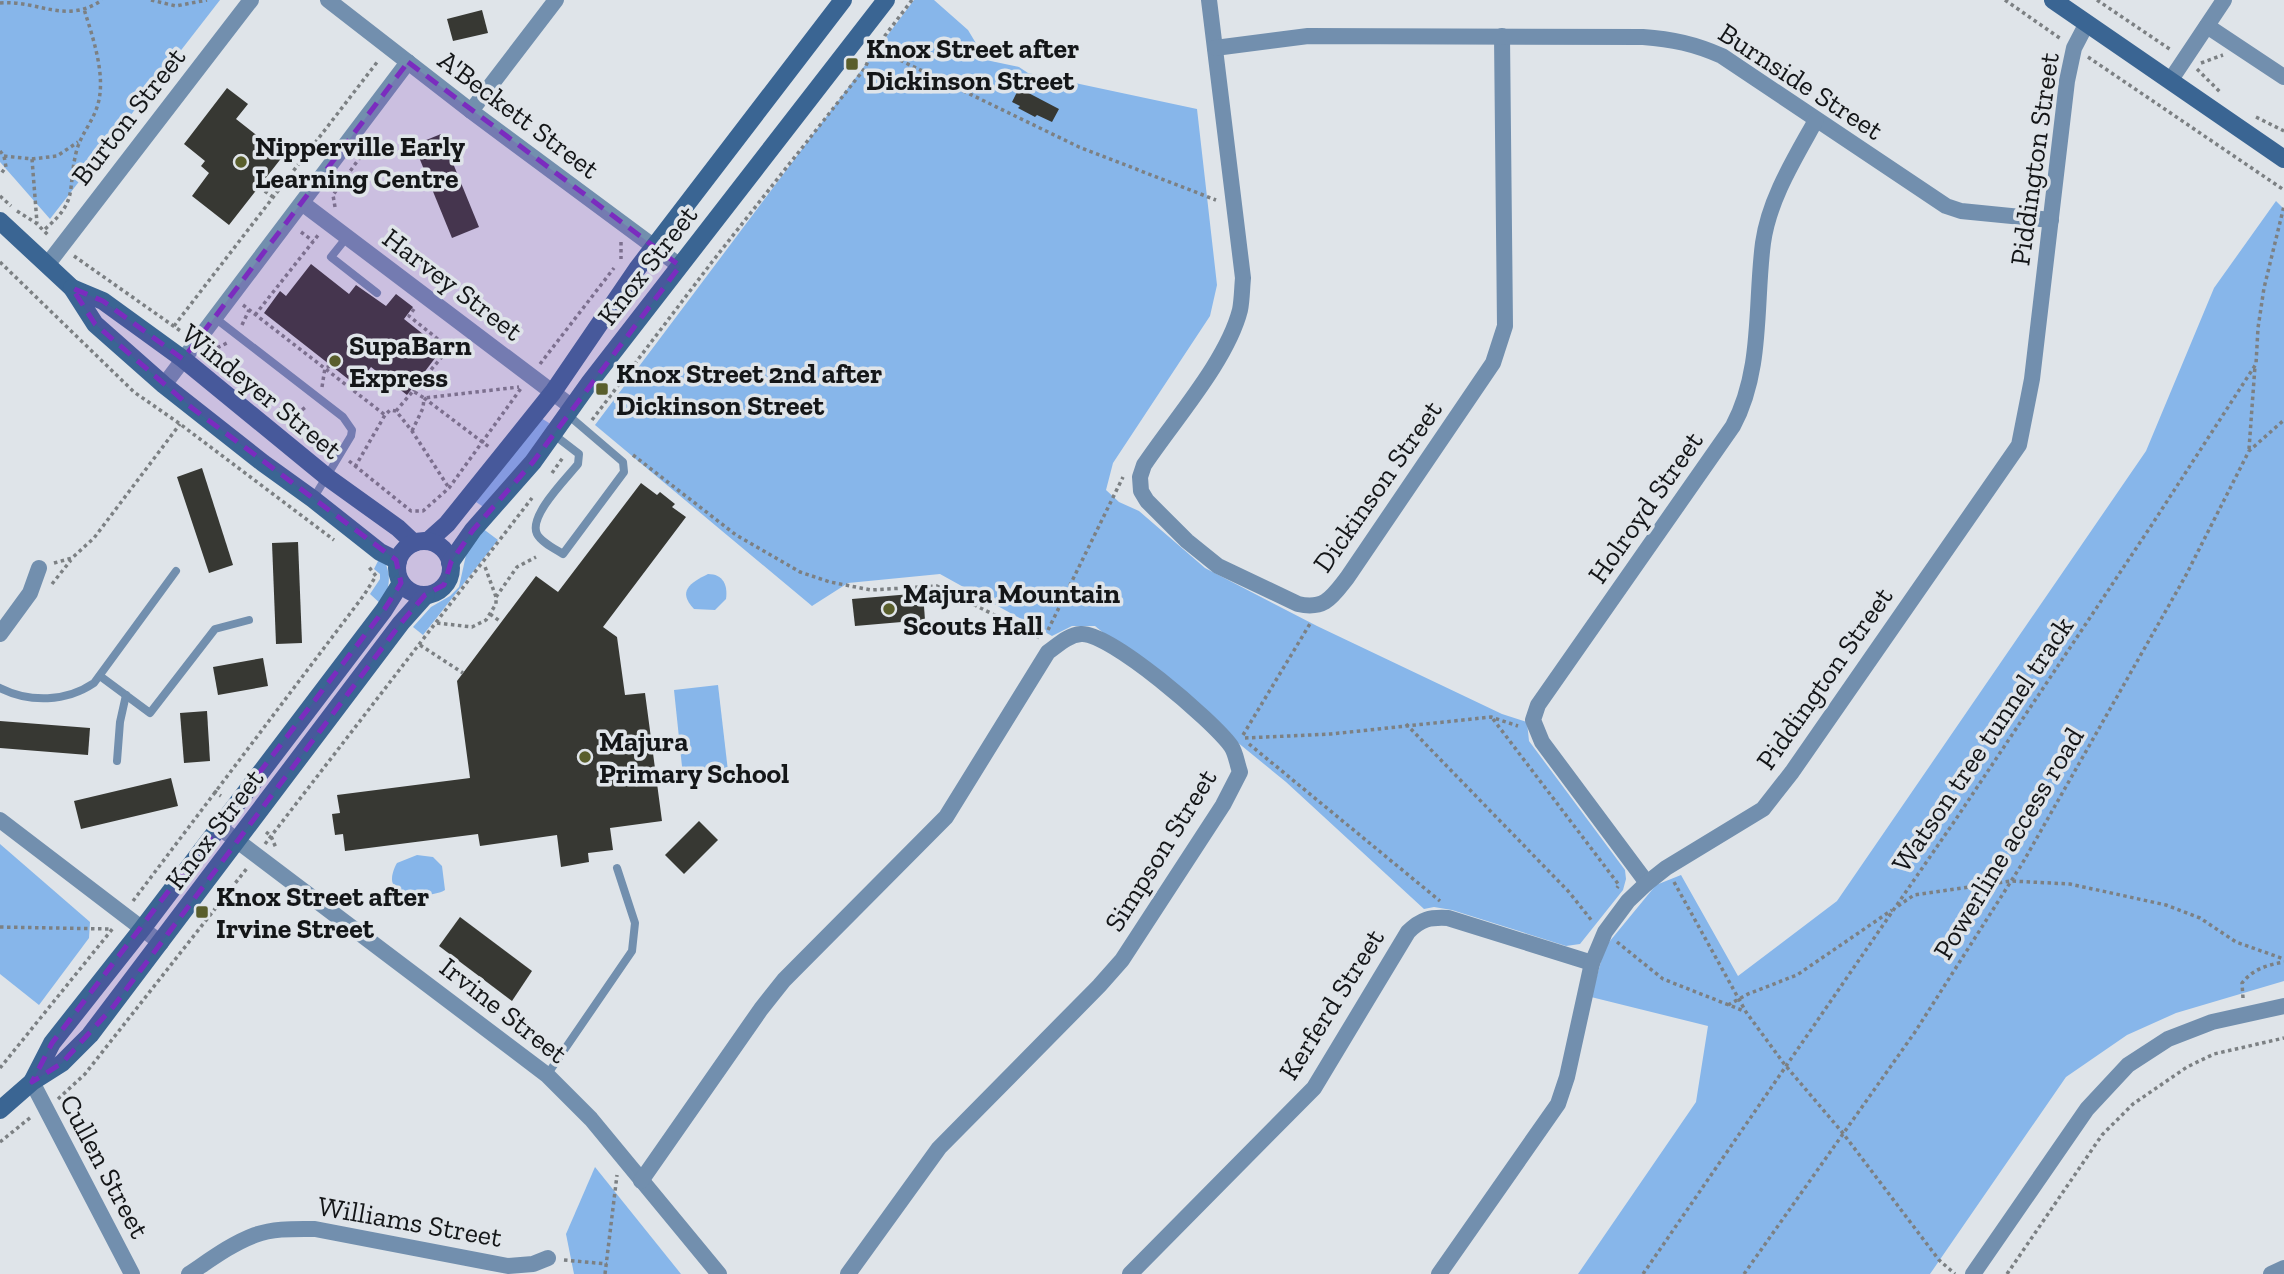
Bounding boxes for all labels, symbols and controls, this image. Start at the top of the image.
street label: Burnside Street [1712,16,1890,147]
place label: Knox Street after Dickinson Street [866,32,1079,97]
street label: Burton Street [64,41,193,192]
street label: A'Beckett Street [432,43,606,186]
street label: Piddington Street [2003,50,2066,268]
marker: Knox Street after Dickinson Street [844,56,860,72]
place label: Nipperville Early Learning Centre [255,130,465,195]
marker: Nipperville Early Learning Centre [233,154,249,170]
street label: Knox Street [591,199,705,332]
street label: Harvey Street [376,221,530,348]
street label: Windeyer Street [175,317,349,466]
place label: SupaBarn Express [349,329,472,394]
marker: SupaBarn Express [327,353,343,369]
place label: Knox Street 2nd after Dickinson Street [616,357,882,422]
marker: Knox Street 2nd after Dickinson Street [594,381,610,397]
street label: Dickinson Street [1306,394,1449,578]
street label: Holroyd Street [1581,425,1710,589]
place label: Majura Mountain Scouts Hall [903,577,1121,642]
street label: Piddington Street [1749,580,1900,776]
marker: Majura Mountain Scouts Hall [881,601,897,617]
street label: Watson tree tunnel track [1885,610,2080,878]
street label: Powerline access road [1926,721,2091,965]
place label: Majura Primary School [599,725,789,790]
marker: Majura Primary School [577,749,593,765]
street label: Knox Street [158,762,271,896]
street label: Simpson Street [1097,763,1224,938]
place label: Knox Street after Irvine Street [216,880,429,945]
marker: Knox Street after Irvine Street [194,904,210,920]
street label: Kerferd Street [1272,922,1391,1086]
street label: Irvine Street [434,951,574,1071]
street label: Cullen Street [53,1089,157,1244]
street label: Williams Street [315,1189,505,1254]

